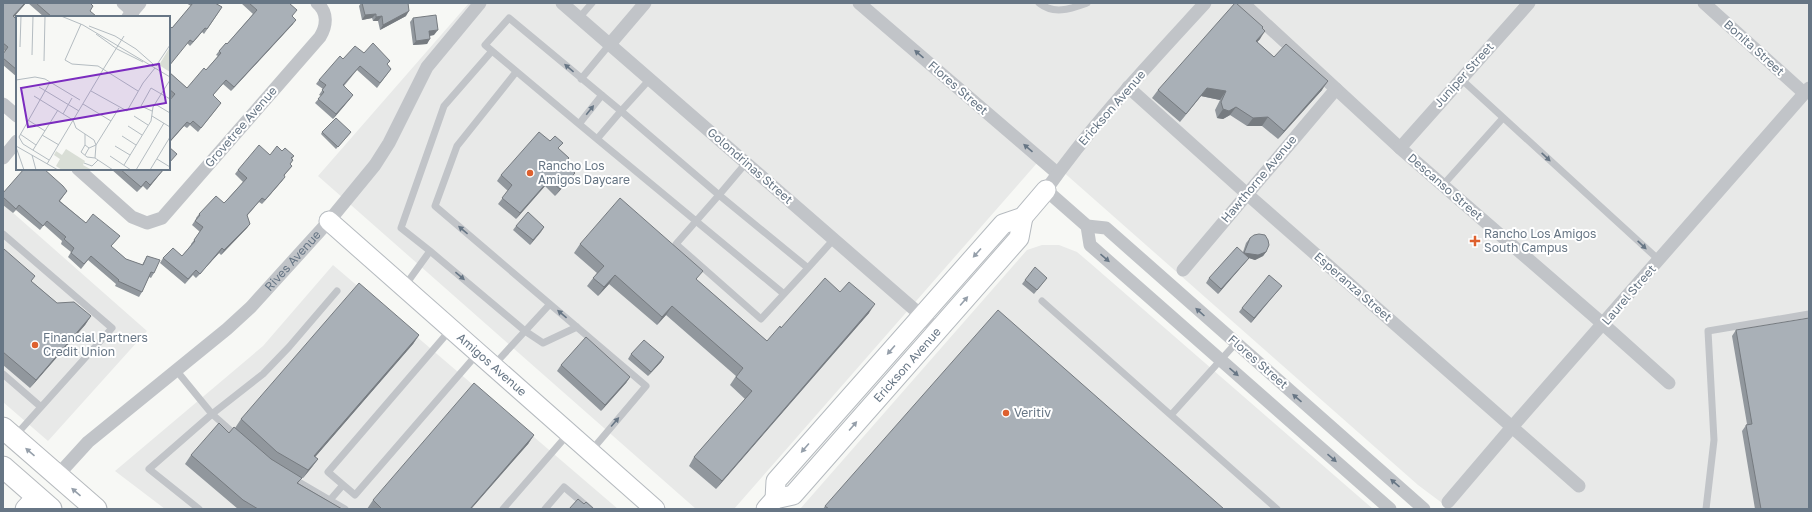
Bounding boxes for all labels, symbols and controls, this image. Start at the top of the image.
inset map [16,16,170,170]
street label: Bonita Street [1721,17,1788,79]
street label: Juniper Street [1431,39,1497,110]
one-way arrow [914,50,923,59]
street label: Flores Street [925,58,991,118]
one-way arrow [564,64,574,73]
street label: Erickson Avenue [1075,67,1148,148]
street label: Grovetree Avenue [201,83,280,170]
one-way arrow [586,104,595,115]
street label: Golondrinas Street [705,124,796,207]
street label: Hawthorne Avenue [1218,132,1300,225]
one-way arrow [1022,144,1033,153]
street label: Descanso Street [1405,150,1486,223]
one-way arrow [1541,152,1551,162]
place label: Rancho Los Amigos Daycare [538,158,630,187]
marker: Rancho Los Amigos Daycare [525,168,535,178]
one-way arrow [458,226,468,235]
place label: Rancho Los Amigos South Campus [1484,226,1596,255]
street label: Rives Avenue [261,227,324,294]
marker: Rancho Los Amigos South Campus [1469,235,1481,247]
one-way arrow [1637,240,1646,249]
one-way arrow [972,248,982,258]
street label: Esperanza Street [1311,249,1395,325]
one-way arrow [1100,253,1110,262]
street label: Laurel Street [1598,261,1659,328]
one-way arrow [455,272,466,281]
one-way arrow [959,295,968,306]
one-way arrow [1195,307,1205,316]
one-way arrow [557,310,568,319]
street label: Erickson Avenue [870,324,944,405]
street label: Amigos Avenue [454,329,530,399]
place label: Financial Partners Credit Union [43,330,148,359]
street label: Flores Street [1225,332,1291,392]
marker: Financial Partners Credit Union [30,340,40,350]
one-way arrow [886,345,895,355]
one-way arrow [1229,367,1239,376]
one-way arrow [1292,393,1303,402]
place label: Veritiv [1014,405,1051,420]
marker: Veritiv [1001,408,1011,418]
one-way arrow [611,417,620,427]
one-way arrow [848,422,857,431]
one-way arrow [800,443,809,453]
one-way arrow [25,447,35,457]
one-way arrow [1326,453,1337,462]
one-way arrow [1390,479,1400,488]
one-way arrow [71,488,82,497]

